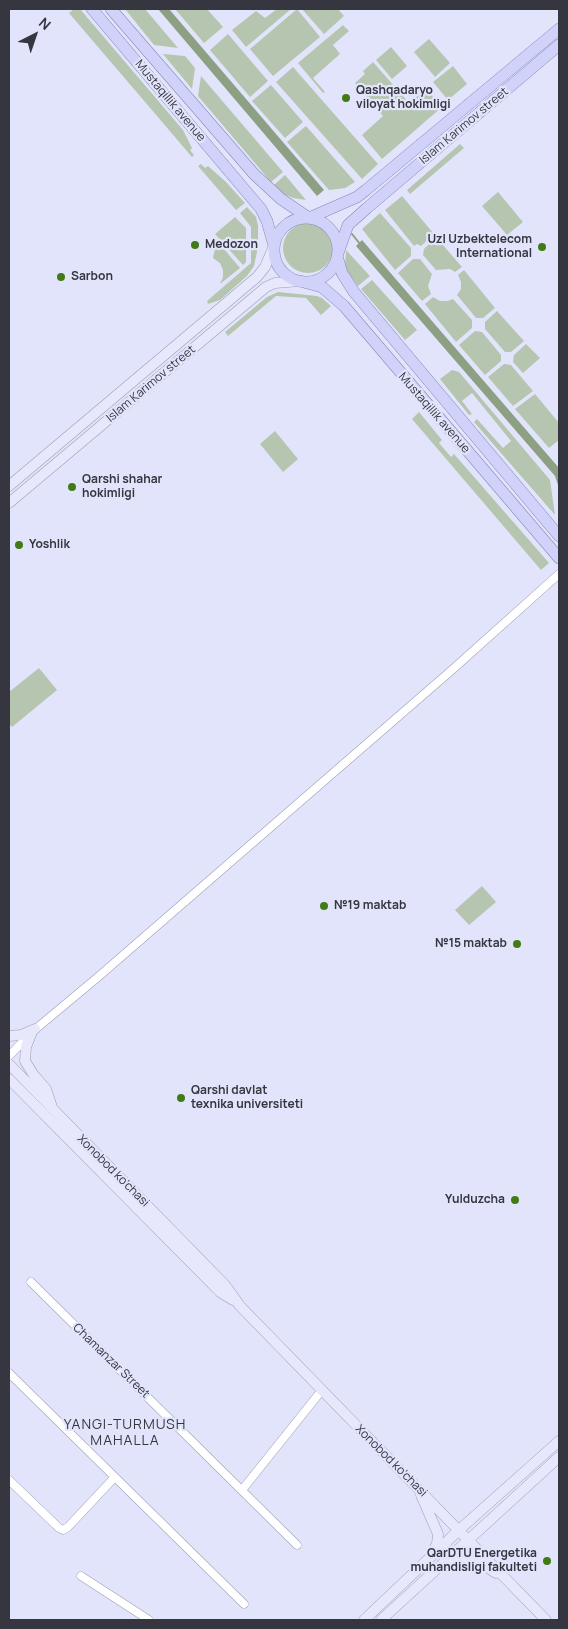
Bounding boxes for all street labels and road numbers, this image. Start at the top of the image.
street label: Mustaqillik avenue [132,57,208,145]
street label: Islam Karimov street [417,85,511,167]
street label: Islam Karimov street [104,343,198,425]
street label: Mustaqillik avenue [395,370,473,456]
street label: Xonobod ko'chasi [74,1132,152,1210]
street label: Chamanzar Street [70,1321,152,1401]
street label: Xonobod ko'chasi [352,1422,430,1500]

